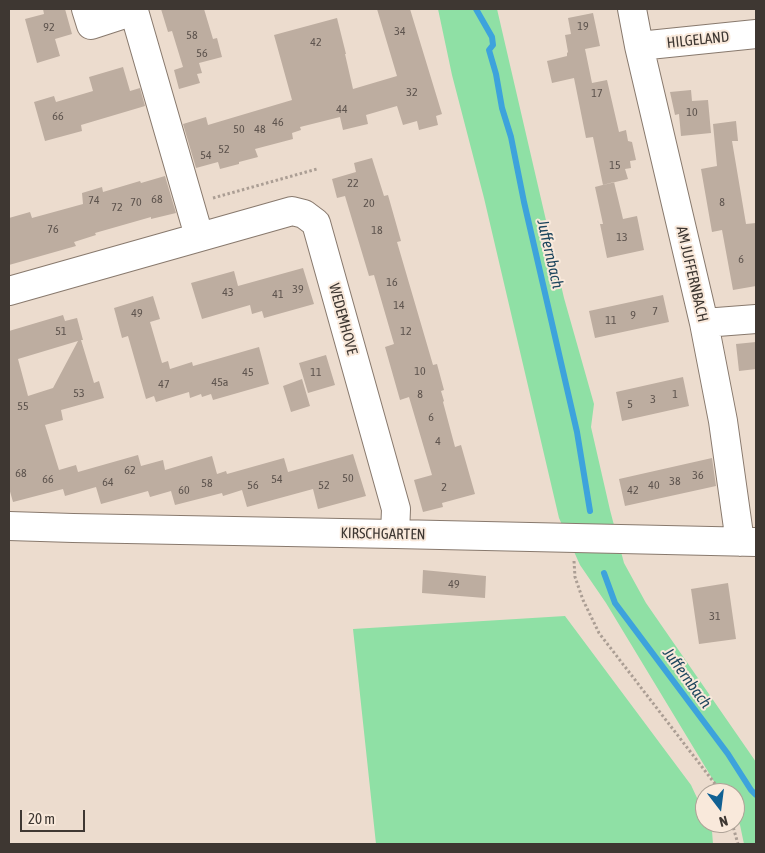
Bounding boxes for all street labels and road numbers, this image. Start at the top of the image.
street label: HILGELAND [666,28,730,52]
street label: AM JUFFERNBACH [672,224,712,324]
street label: WEDEMHOVE [325,281,361,357]
street label: KIRSCHGARTEN [340,524,426,544]

